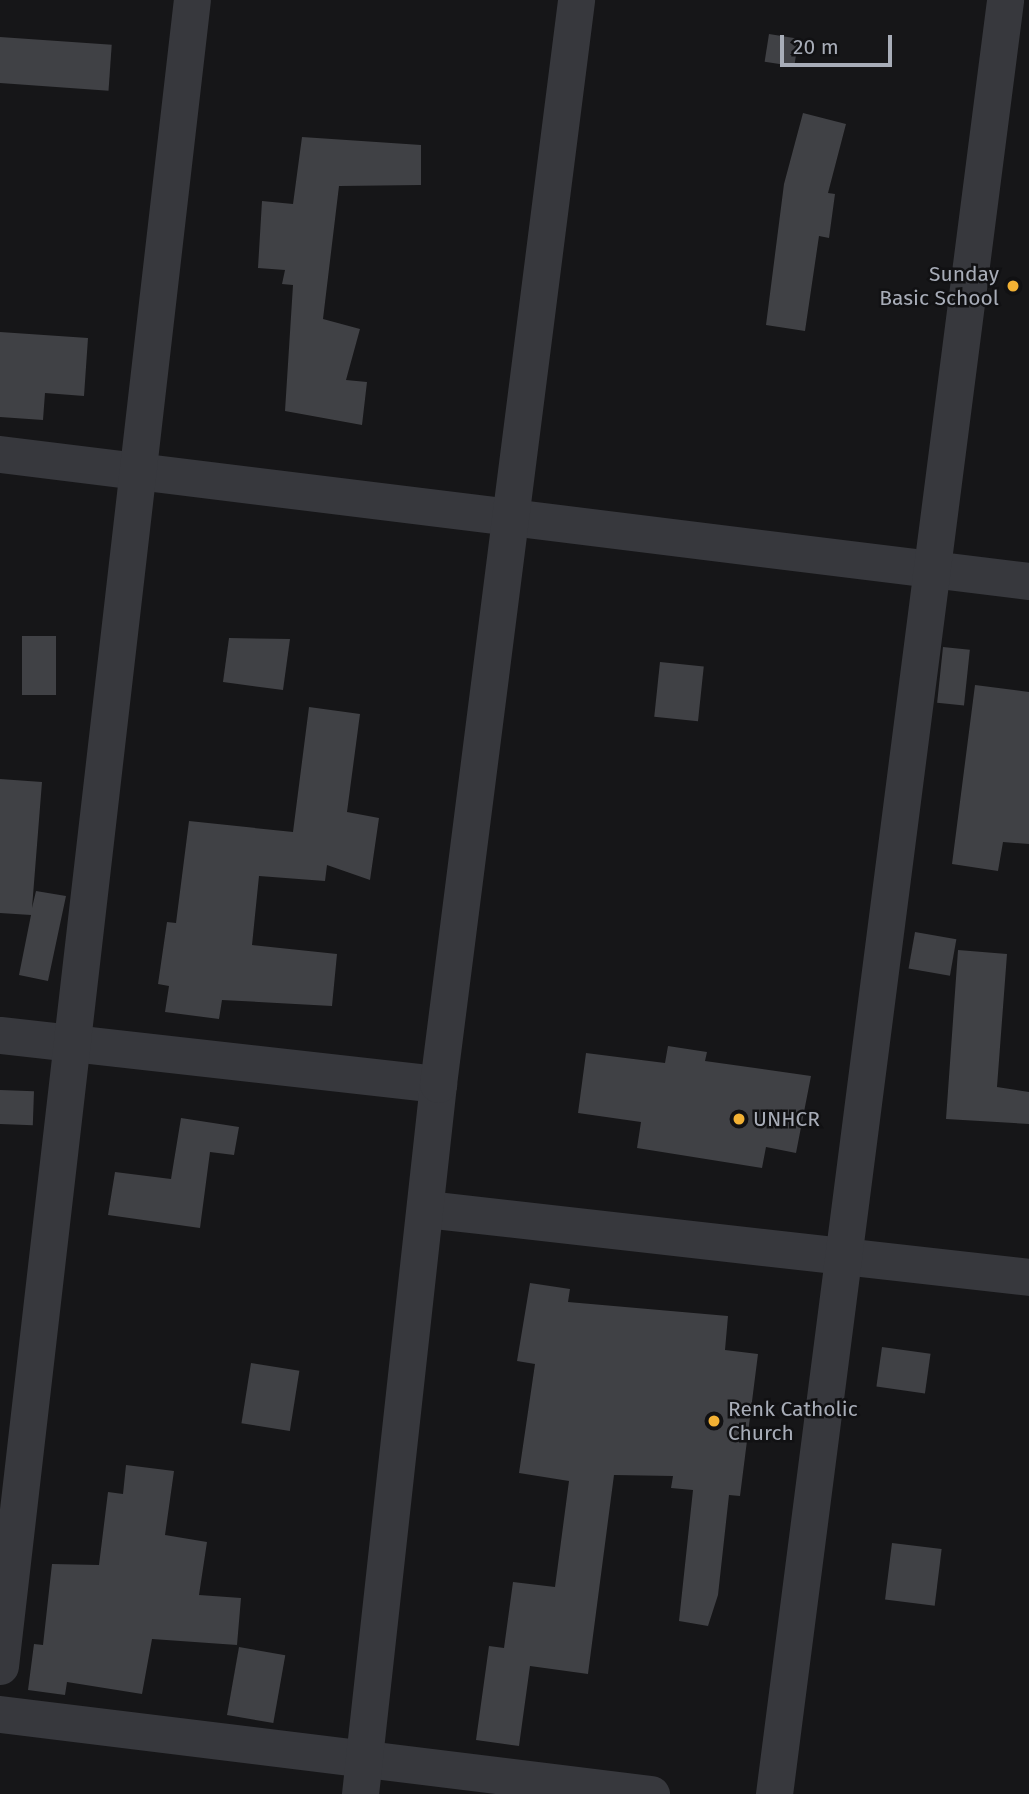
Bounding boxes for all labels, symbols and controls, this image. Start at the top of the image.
scale bar [784,21,896,65]
text: 20 m [793,34,839,60]
place label: Sunday Basic School [879,261,999,311]
marker: Sunday Basic School [1005,278,1021,294]
place label: UNHCR [753,1106,820,1132]
marker: UNHCR [731,1111,747,1127]
place label: Renk Catholic Church [728,1396,858,1446]
marker: Renk Catholic Church [706,1413,722,1429]

